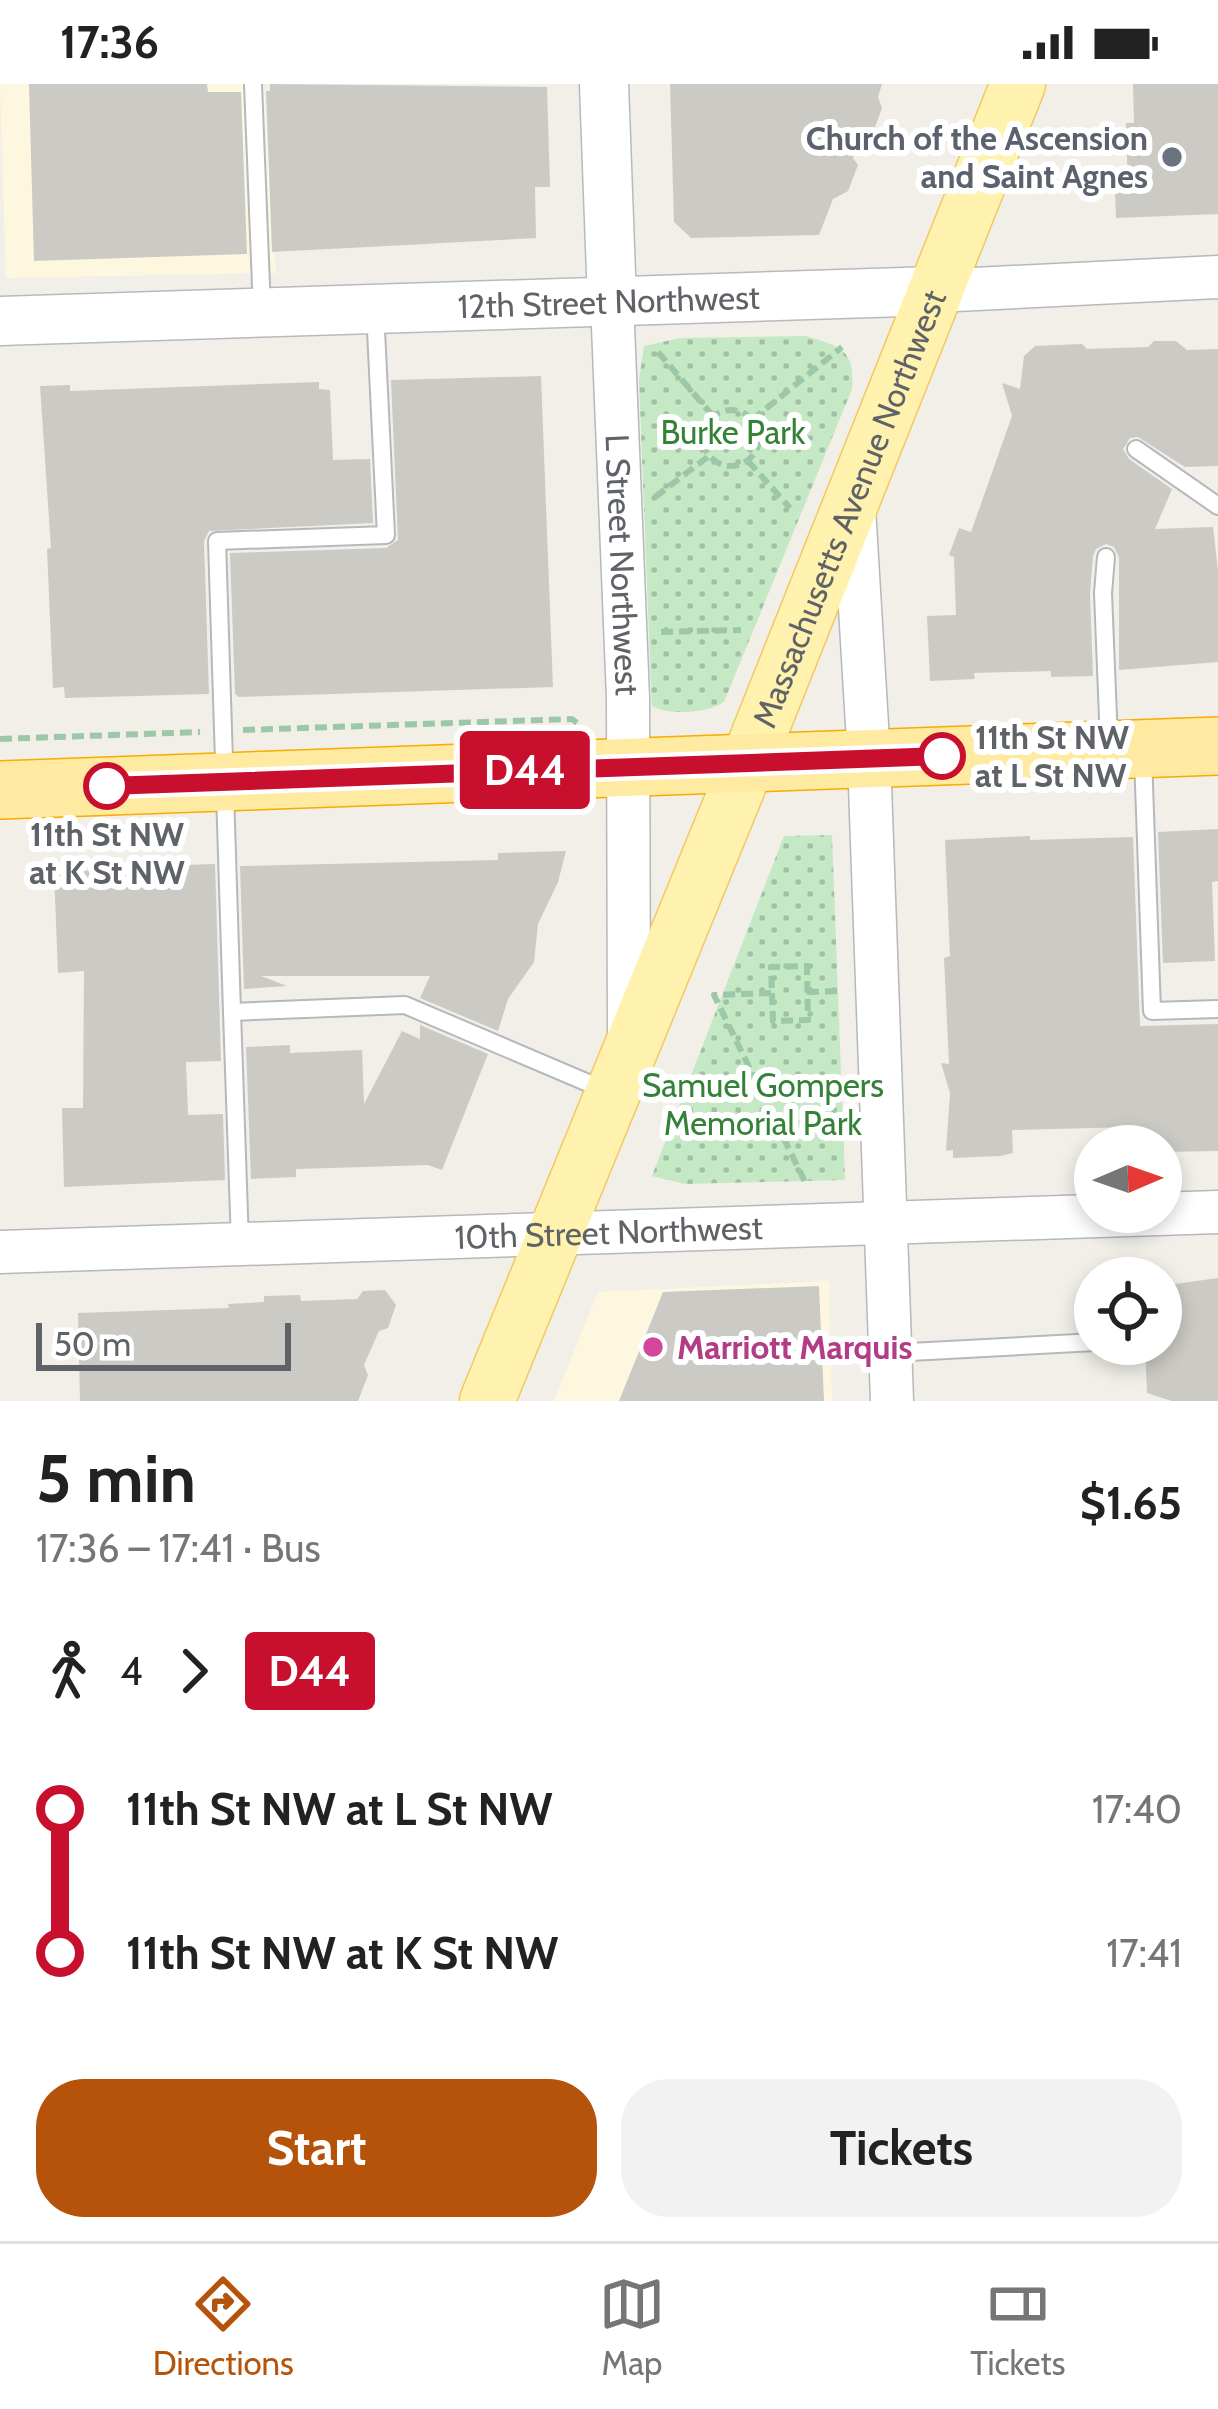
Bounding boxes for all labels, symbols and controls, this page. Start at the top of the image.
text: 17:36 [60,15,159,69]
place label: Church of the Ascension and Saint Agnes [806,118,1148,196]
marker: Church of the Ascension and Saint Agnes [1159,144,1185,170]
street label: 12th Street Northwest [457,277,760,326]
street label: Massachusetts Avenue Northwest [744,284,954,733]
park label: Burke Park [660,412,806,452]
street label: L Street Northwest [597,433,648,696]
place label: 11th St NW at L St NW [975,717,1129,795]
line badge: D44 [456,731,594,809]
marker: 11th St NW at L St NW [920,734,964,778]
text: D44 [484,744,566,796]
marker: 11th St NW at K St NW [85,764,129,808]
place label: 11th St NW at K St NW [29,814,185,892]
park label: Samuel Gompers Memorial Park [642,1065,884,1143]
north arrow [1074,1125,1182,1233]
map controls [1074,1125,1182,1365]
street label: 10th Street Northwest [454,1207,763,1257]
button: locate [1074,1257,1182,1365]
scale bar [36,1317,291,1370]
text: 50 m [54,1324,131,1364]
place label: Marriott Marquis [677,1327,912,1367]
marker: Marriott Marquis [640,1334,666,1360]
text: 5 min [36,1438,196,1519]
text: $1.65 [1080,1476,1182,1530]
text: 17:36 – 17:41 · Bus [36,1524,321,1572]
icon: walk [36,1638,102,1704]
icon: forward [161,1638,227,1704]
text: D44 [269,1645,351,1697]
text: 4 [120,1647,143,1695]
text: 11th St NW at L St NW [126,1782,553,1836]
text: 17:40 [1092,1785,1182,1833]
text: 11th St NW at K St NW [126,1926,558,1980]
text: 17:41 [1106,1929,1182,1977]
button: Start [36,2079,597,2217]
button: Tickets [621,2079,1182,2217]
tab: Directions [153,2271,294,2383]
tab: Map [599,2271,665,2383]
tab: Tickets [970,2271,1065,2383]

